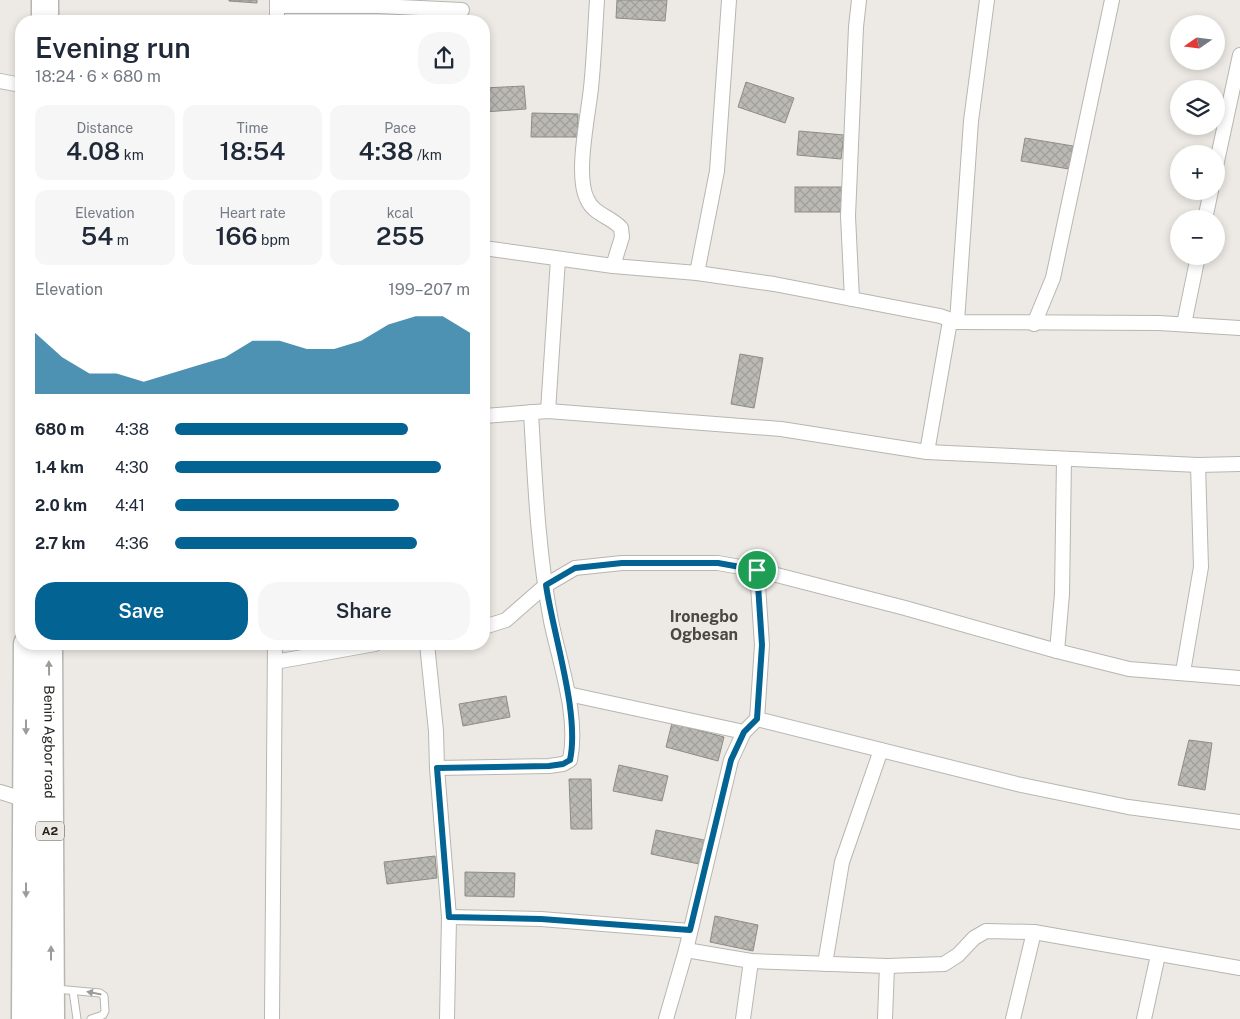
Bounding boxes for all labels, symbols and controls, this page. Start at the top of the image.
north arrow [1170,15,1225,70]
map controls [1170,15,1225,265]
text: Evening run [35,31,191,64]
button: share [418,32,470,84]
text: 18:24 · 6 × 680 m [35,67,161,86]
button: layers [1170,80,1225,135]
text: Distance [76,120,133,136]
text: Time [237,120,268,136]
text: Pace [384,120,416,136]
text: 4.08 [66,136,120,166]
text: 18:54 [220,136,285,166]
text: 4:38 [359,136,414,166]
button: + [1170,145,1225,200]
text: km [120,147,144,163]
text: /km [414,147,442,163]
text: Elevation [75,205,135,221]
text: Heart rate [219,205,286,221]
text: kcal [387,205,414,221]
button: − [1170,210,1225,265]
text: 54 [81,221,113,251]
text: 166 [215,221,258,251]
text: 255 [376,221,424,251]
text: m [113,232,129,248]
text: bpm [258,232,290,248]
text: Elevation [35,280,103,299]
text: 199–207 m [388,280,470,299]
text: 680 m [35,420,84,439]
text: 4:38 [115,420,149,439]
text: 1.4 km [35,458,84,477]
text: 4:30 [115,458,148,477]
text: 2.0 km [35,496,87,515]
text: 4:41 [115,496,145,515]
text: 2.7 km [35,534,85,553]
text: 4:36 [115,534,149,553]
pin [736,549,778,591]
icon: arrive [743,556,771,584]
button: Save [35,582,248,640]
button: Share [258,582,470,640]
district label: Ironegbo Ogbesan [670,607,738,644]
one-way arrow [45,660,53,676]
street label: Benin Agbor road [41,685,58,799]
one-way arrow [22,720,30,736]
road number: A2 [36,821,64,840]
one-way arrow [22,882,30,898]
one-way arrow [47,945,55,961]
one-way arrow [86,989,102,997]

